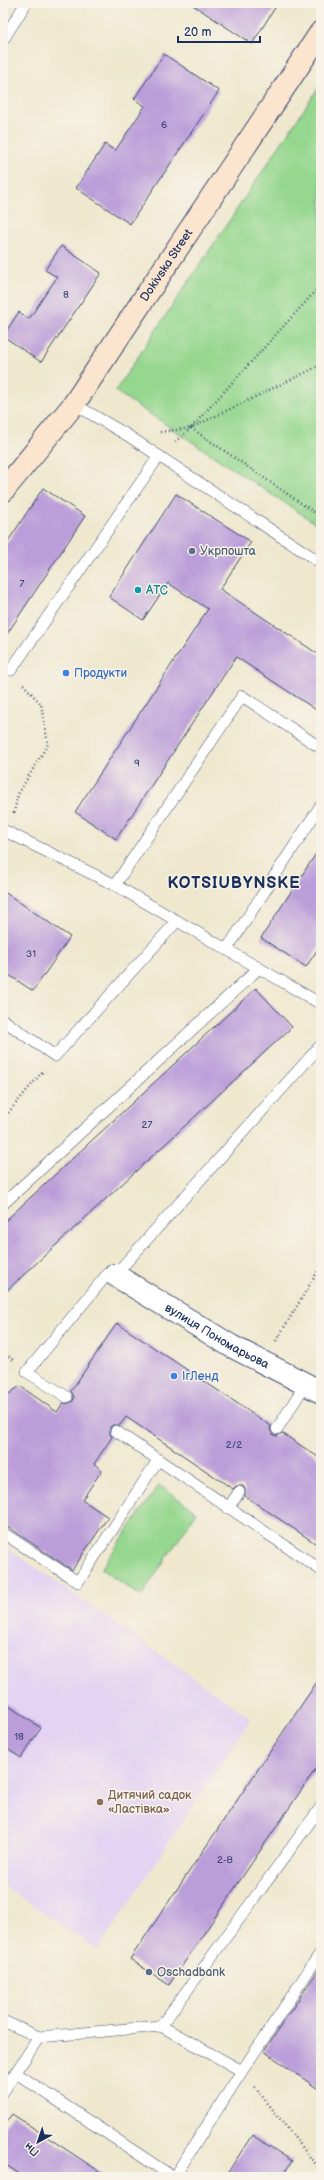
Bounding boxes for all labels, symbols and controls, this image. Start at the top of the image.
scale bar [178,18,260,44]
text: 20 m [184,25,211,40]
house number: 6 [161,119,167,131]
street label: Dokivska Street [137,226,196,304]
house number: 8 [63,289,69,301]
place label: Укрпошта [200,544,256,559]
marker: Укрпошта [187,546,197,556]
house number: 7 [20,578,25,590]
place label: АТС [145,583,168,598]
marker: АТС [133,585,143,595]
place label: Продукти [74,666,127,681]
marker: Продукти [61,668,71,678]
house number: 9 [134,757,140,769]
district label: KOTSIUBYNSKE [167,874,301,893]
house number: 31 [26,948,36,960]
house number: 27 [142,1119,152,1131]
street label: вулиця Пономарьова [162,1300,272,1372]
place label: ІгЛенд [182,1369,219,1384]
marker: ІгЛенд [169,1371,179,1381]
house number: 2/2 [226,1439,242,1451]
house number: 18 [14,1731,24,1743]
place label: Дитячий садок «Ластівка» [108,1788,192,1817]
marker: Дитячий садок «Ластівка» [95,1797,105,1807]
house number: 2-В [217,1854,234,1866]
place label: Oschadbank [157,1965,225,1980]
marker: Oschadbank [144,1967,154,1977]
north arrow [18,2122,58,2162]
text: Пн [22,2140,42,2159]

